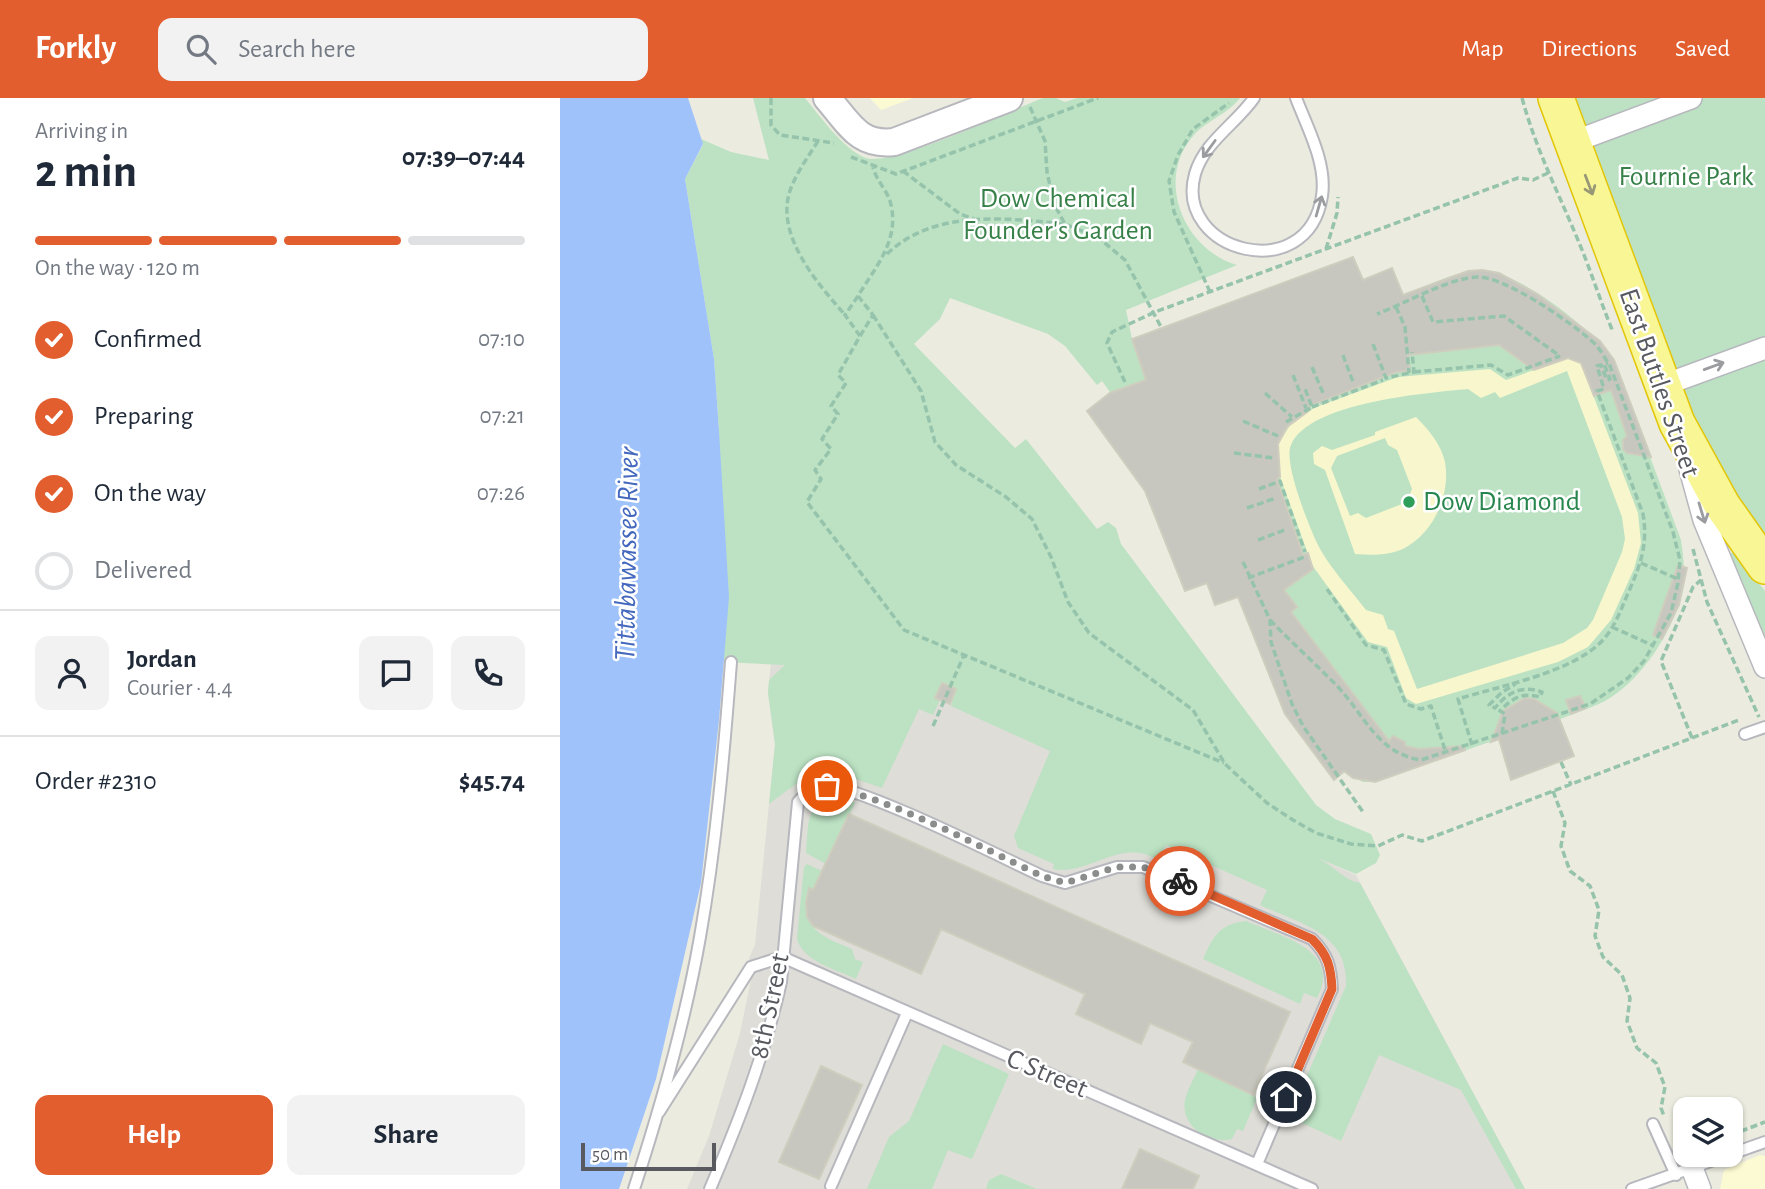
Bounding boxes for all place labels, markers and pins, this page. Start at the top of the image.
place label: Dow Diamond [1423,488,1580,516]
marker: Dow Diamond [1401,494,1417,510]
pin [797,756,857,816]
pin [1256,1067,1316,1127]

